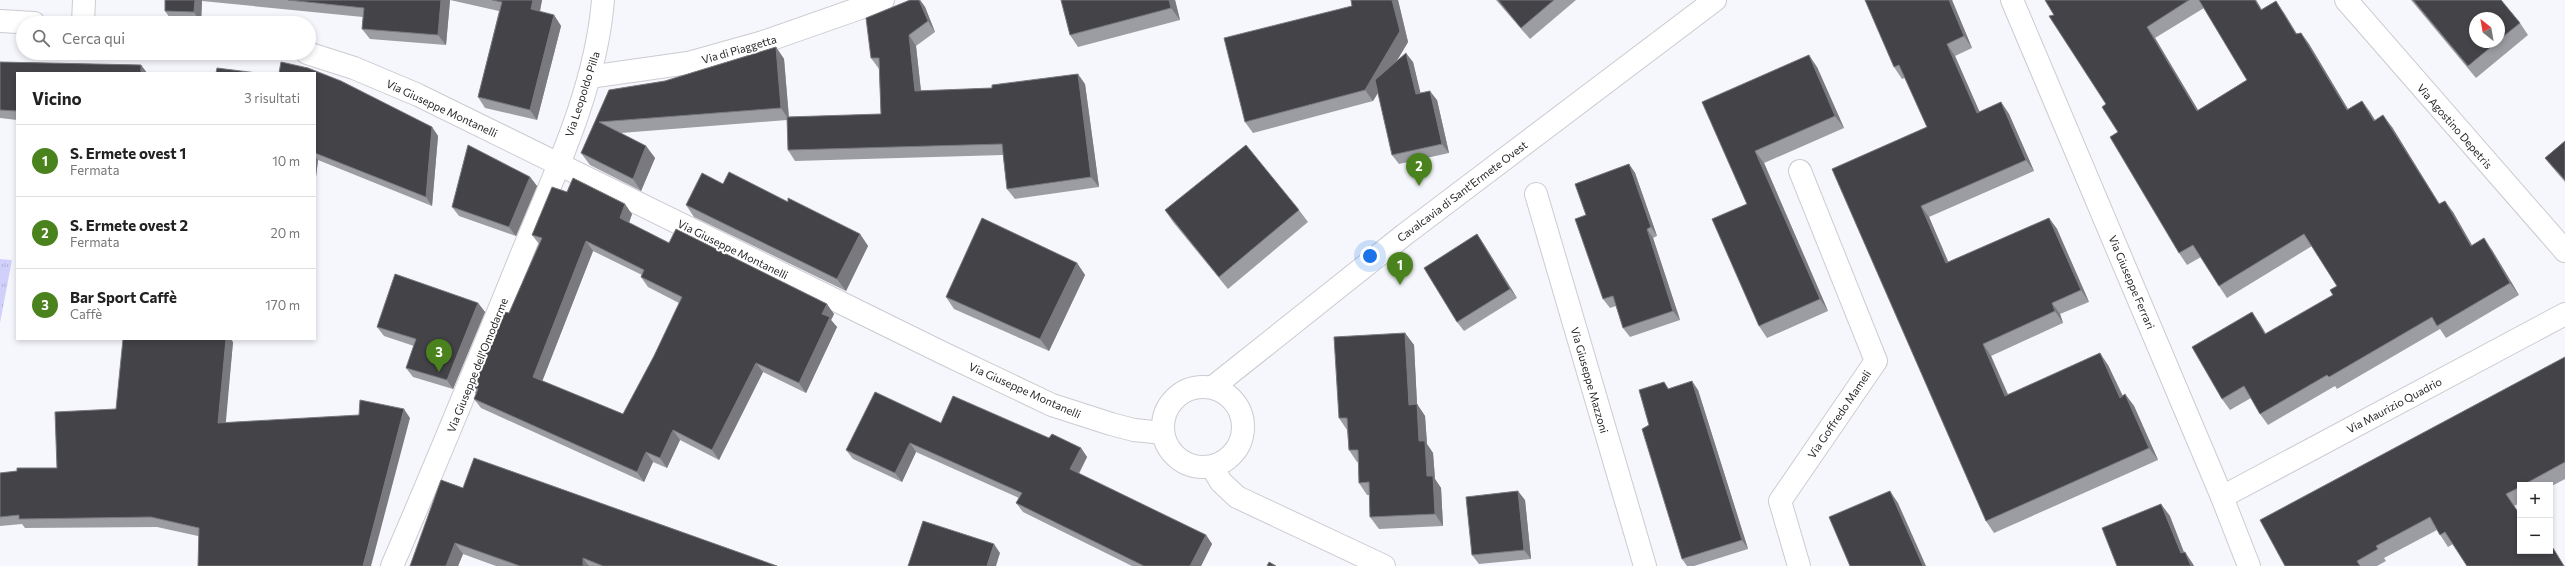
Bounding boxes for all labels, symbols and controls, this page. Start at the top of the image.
north arrow [2469,12,2505,48]
search box [16,16,316,60]
icon: search [30,27,52,49]
text: Cerca qui [62,29,125,47]
street label: Via di Piaggetta [700,32,778,66]
street label: Via Leopoldo Pilla [562,50,602,138]
street label: Via Giuseppe Montanelli [384,77,500,140]
street label: Via Agostino Depetris [2415,81,2495,171]
text: Vicino [32,88,82,109]
text: 3 risultati [244,90,300,106]
street label: Cavalcavia di Sant'Ermete Ovest [1394,138,1530,244]
text: S. Ermete ovest 1 [70,144,186,162]
text: 1 [42,153,48,169]
text: 10 m [272,153,300,169]
pin: 2 [1406,153,1432,186]
text: Fermata [70,162,120,178]
text: S. Ermete ovest 2 [70,216,188,234]
street label: Via Giuseppe Montanelli [676,217,790,281]
text: 2 [41,225,49,241]
text: 20 m [271,225,300,241]
street label: Via Giuseppe Ferrari [2106,233,2158,331]
text: Fermata [70,234,120,250]
your location [1360,246,1380,266]
pin: 1 [1387,252,1413,285]
text: Bar Sport Caffè [70,288,177,306]
street label: Via Giuseppe dell'Omodarme [444,296,510,434]
text: 3 [41,297,49,313]
text: 170 m [265,297,300,313]
text: Caffè [70,306,102,322]
street label: Via Giuseppe Mazzoni [1569,325,1611,435]
pin: 3 [426,339,452,372]
street label: Via Giuseppe Montanelli [967,359,1083,421]
street label: Via Goffredo Mameli [1805,367,1873,461]
street label: Via Maurizio Quadrio [2344,374,2444,436]
map controls [2517,482,2553,554]
button: + [2517,482,2553,518]
button: − [2517,518,2553,554]

